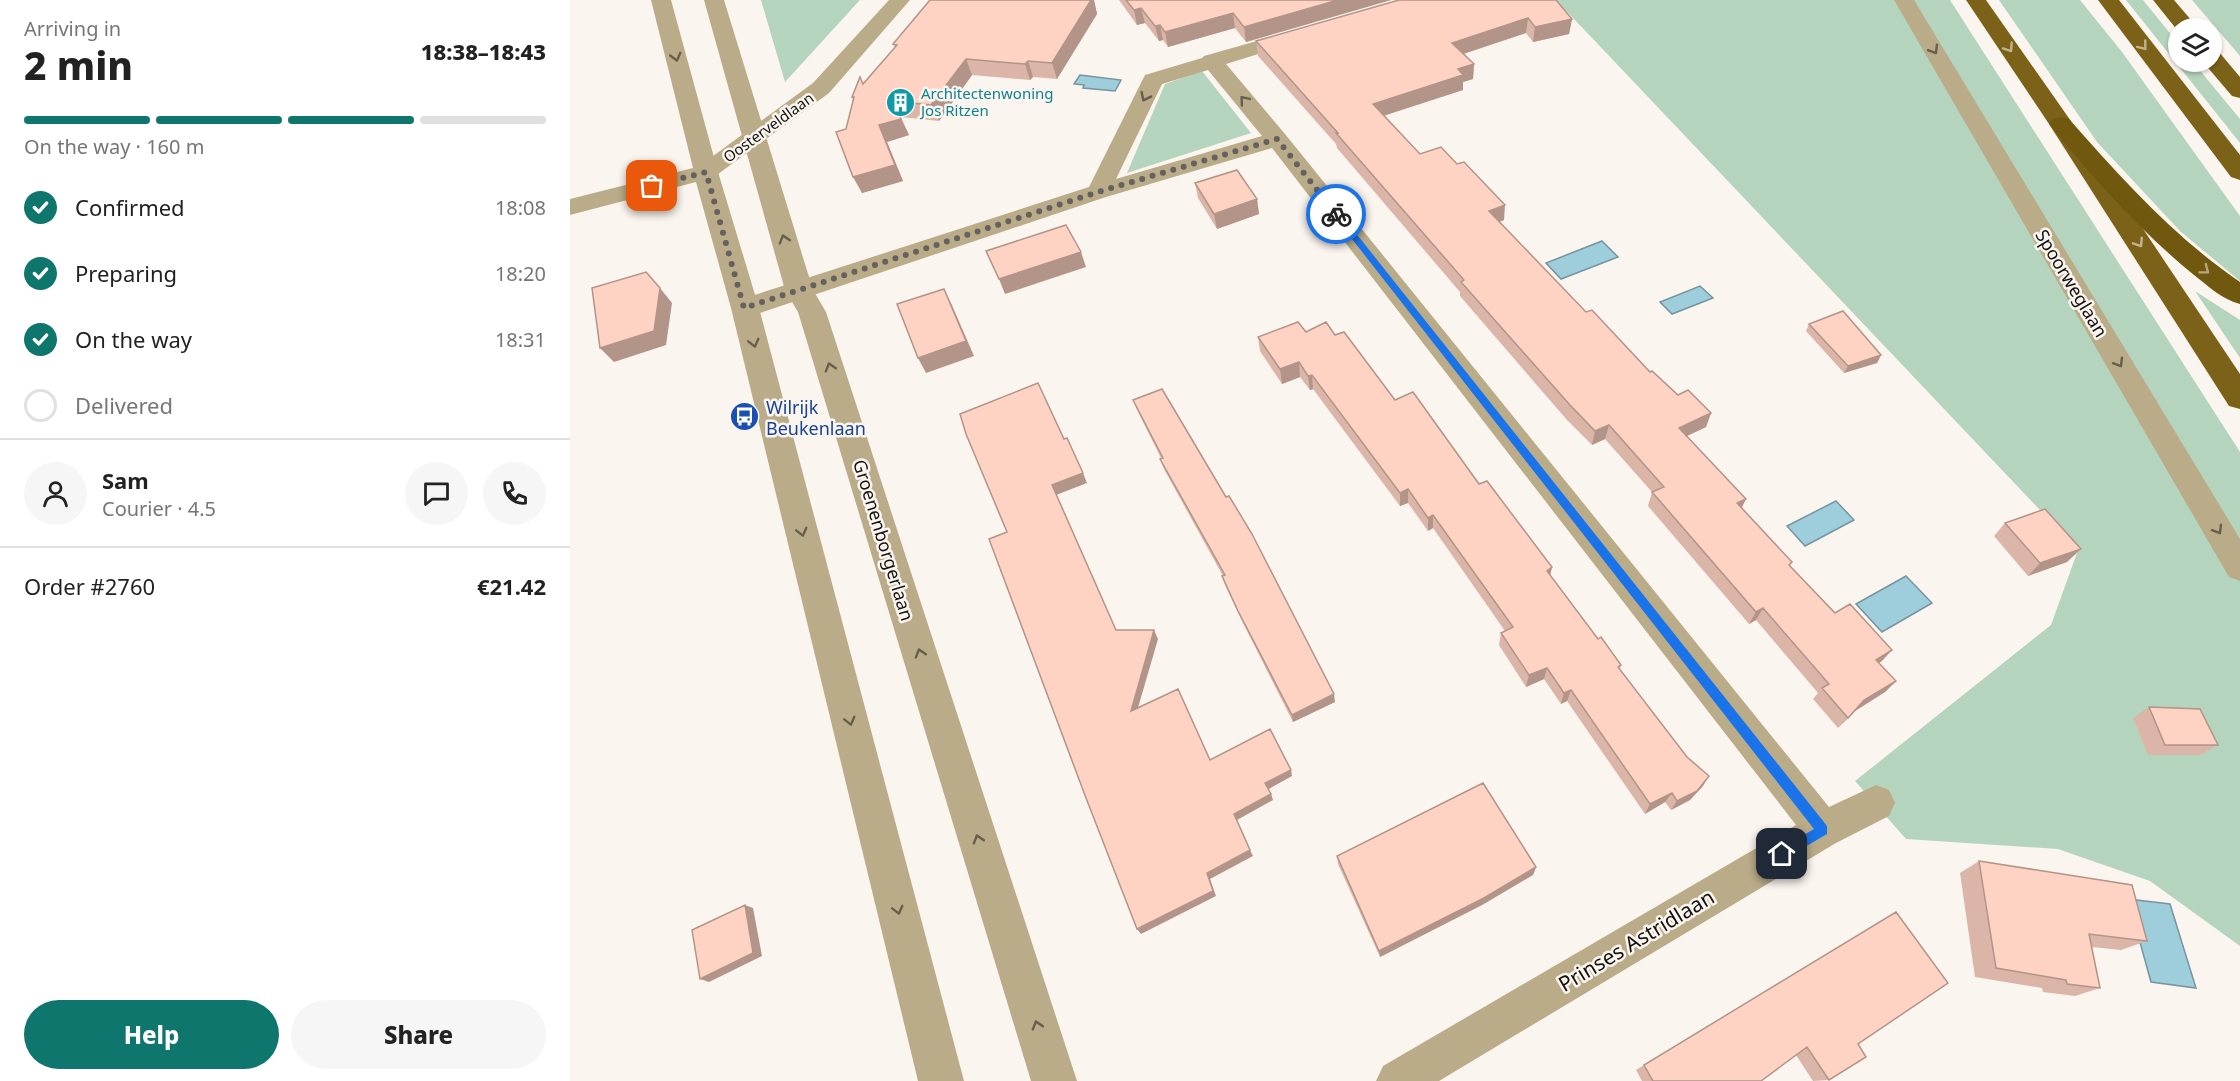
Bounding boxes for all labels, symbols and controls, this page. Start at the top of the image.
text: Arriving in [24,15,121,42]
map controls [2168,18,2222,72]
button: layers [2168,18,2222,72]
text: 18:38–18:43 [421,36,546,66]
text: 2 min [24,38,133,91]
one-way arrow [2136,40,2147,51]
one-way arrow [2002,42,2013,53]
one-way arrow [1926,44,1938,54]
one-way arrow [669,51,682,61]
place label: Architectenwoning Jos Ritzen [919,83,1054,120]
building icon: Architectenwoning Jos Ritzen [884,86,916,118]
street label: Oosterveldlaan [719,87,817,167]
one-way arrow [1140,90,1152,101]
one-way arrow [1240,96,1251,107]
text: On the way · 160 m [24,133,204,160]
pin [626,160,677,211]
icon: bag [635,169,668,202]
courier [1306,184,1366,244]
icon: check [24,191,57,224]
text: Confirmed [75,192,185,222]
text: 18:08 [495,194,546,221]
icon: bike [1320,198,1353,231]
street label: Spoorweglaan [2030,225,2114,341]
one-way arrow [779,234,791,245]
one-way arrow [2132,237,2143,248]
icon: check [24,257,57,290]
text: Preparing [75,258,177,288]
text: 18:20 [495,260,546,287]
one-way arrow [2199,262,2210,273]
icon: check [24,323,57,356]
text: On the way [75,324,192,354]
text: 18:31 [495,326,546,353]
one-way arrow [746,337,759,347]
one-way arrow [2111,357,2123,367]
one-way arrow [824,362,837,373]
text: Delivered [75,390,173,420]
place label: Wilrijk Beukenlaan [766,395,866,440]
bus stop icon: Wilrijk Beukenlaan [729,401,761,433]
street label: Groenenborgerlaan [848,456,920,624]
button: person [24,462,87,525]
button: chat [405,462,468,525]
button: phone [483,462,546,525]
text: Sam [102,465,149,495]
text: Courier · 4.5 [102,495,216,522]
one-way arrow [2211,524,2223,534]
one-way arrow [794,526,807,536]
text: Order #2760 [24,571,155,601]
text: €21.42 [477,571,546,601]
one-way arrow [914,648,927,659]
one-way arrow [842,715,855,725]
pin [1756,828,1807,879]
one-way arrow [973,834,985,845]
icon: home [1765,837,1798,870]
street label: Prinses Astridlaan [1553,882,1719,998]
one-way arrow [890,904,903,914]
button: Help [24,1000,279,1069]
button: Share [291,1000,546,1069]
one-way arrow [1031,1020,1044,1031]

